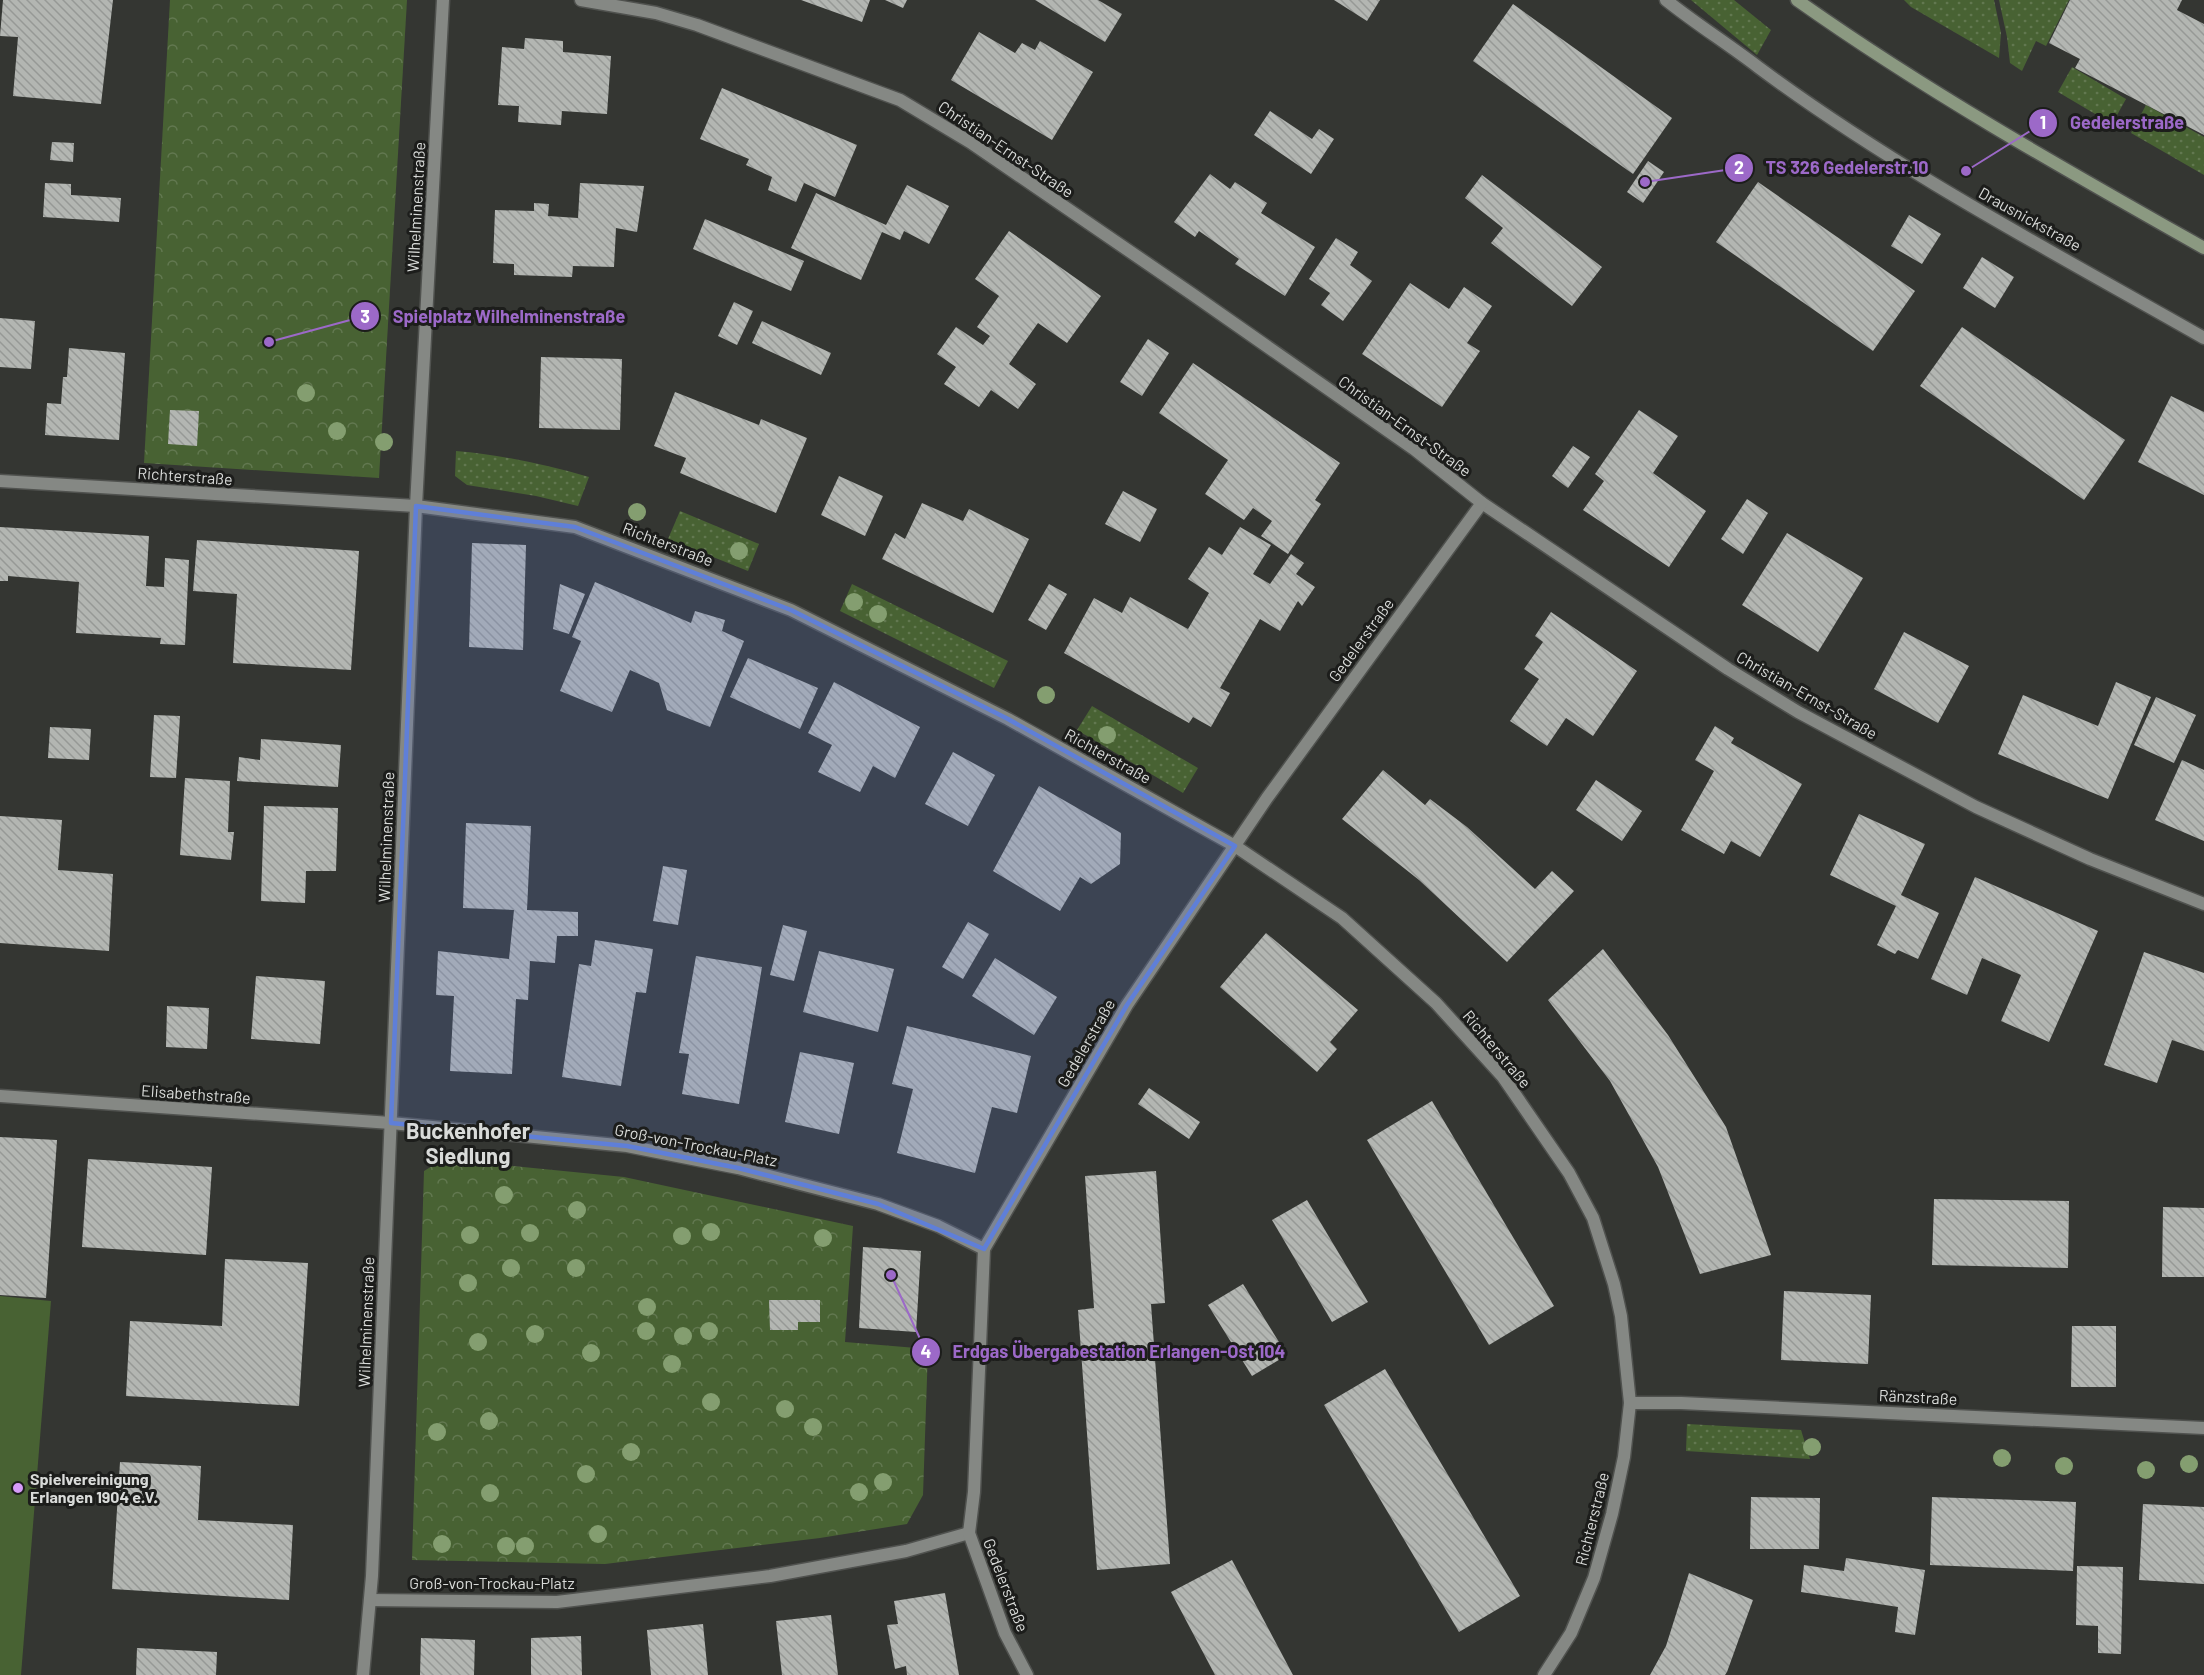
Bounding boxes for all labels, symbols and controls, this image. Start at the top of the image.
street label: Christian-Ernst-Straße [935,96,1078,201]
callout: Gedelerstraße [2028,105,2196,141]
text: 1 [2040,111,2046,133]
text: Gedelerstraße [2070,111,2184,133]
street label: Wilhelminenstraße [403,141,428,273]
callout: TS 326 Gedelerstr.10 [1724,150,1941,186]
text: 2 [1734,156,1744,178]
text: TS 326 Gedelerstr.10 [1765,156,1929,178]
street label: Drausnickstraße [1976,183,2085,255]
callout: Spielplatz Wilhelminenstraße [350,298,637,334]
text: 3 [360,305,370,327]
text: Spielplatz Wilhelminenstraße [393,305,625,327]
street label: Christian-Ernst-Straße [1335,371,1475,480]
street label: Richterstraße [137,463,233,488]
street label: Richterstraße [620,518,716,570]
street label: Gedelerstraße [1324,594,1397,685]
street label: Christian-Ernst-Straße [1734,647,1881,743]
street label: Richterstraße [1062,724,1155,787]
street label: Wilhelminenstraße [374,771,397,902]
street label: Gedelerstraße [1053,995,1118,1090]
street label: Richterstraße [1459,1006,1535,1091]
street label: Elisabethstraße [141,1080,251,1107]
district label: Buckenhofer Siedlung [406,1117,531,1168]
street label: Groß-von-Trockau-Platz [613,1119,779,1170]
street label: Wilhelminenstraße [354,1256,377,1387]
callout: Erdgas Übergabestation Erlangen-Ost 104 [911,1334,1298,1370]
text: 4 [921,1340,932,1362]
text: Erdgas Übergabestation Erlangen-Ost 104 [953,1340,1286,1362]
street label: Ränzstraße [1878,1385,1958,1408]
place label: Spielvereinigung Erlangen 1904 e.V. [30,1469,158,1506]
street label: Richterstraße [1571,1470,1612,1568]
marker: Spielvereinigung Erlangen 1904 e.V. [11,1481,25,1495]
street label: Gedelerstraße [980,1535,1033,1634]
street label: Groß-von-Trockau-Platz [409,1573,575,1592]

